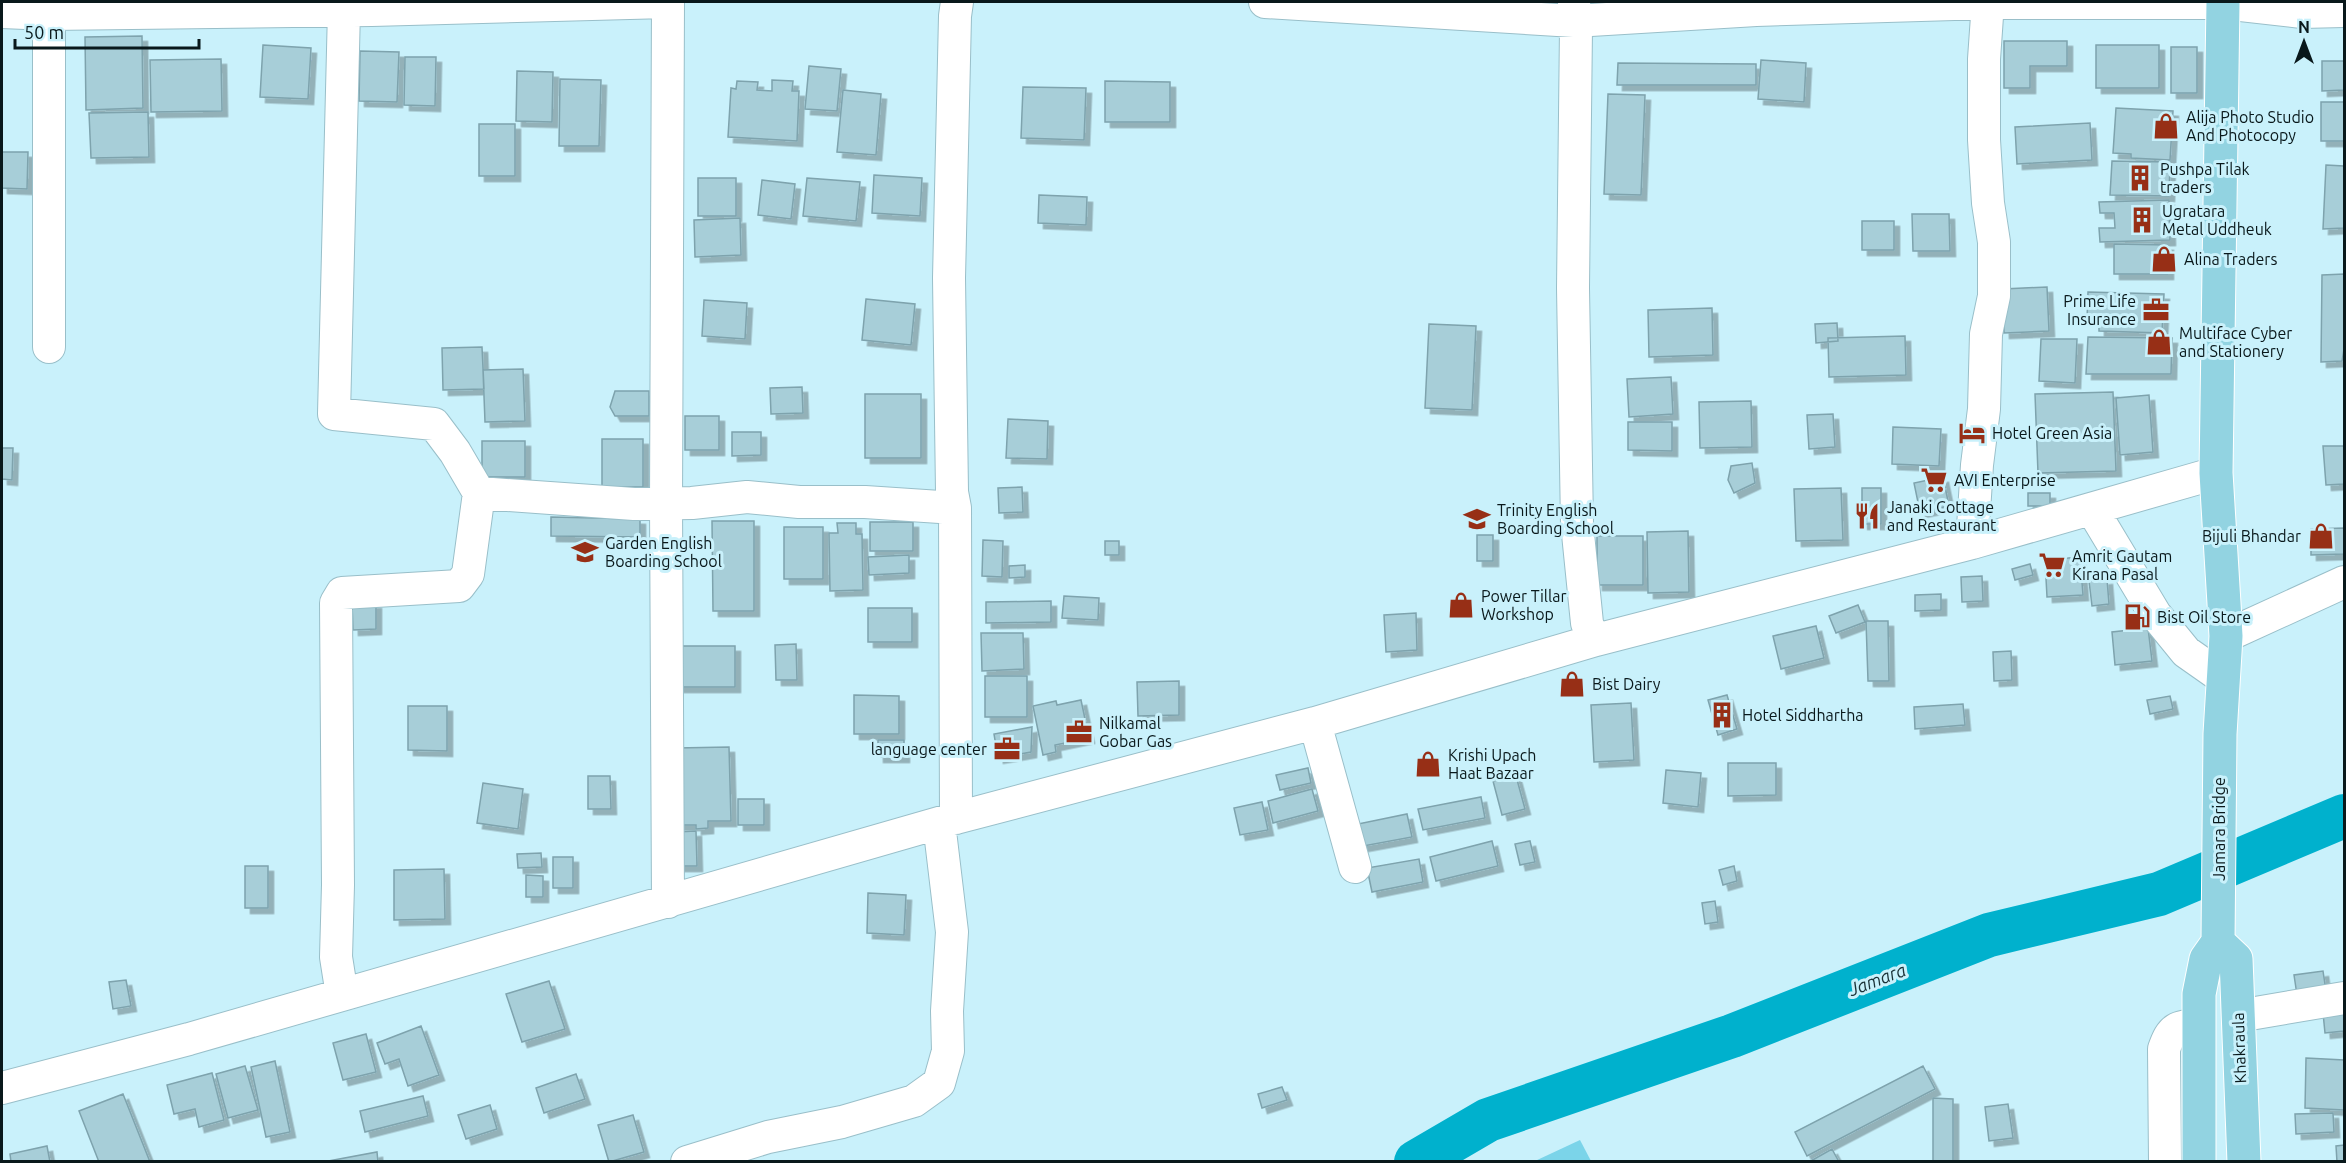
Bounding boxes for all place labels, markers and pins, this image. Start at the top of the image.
place label: Alija Photo Studio And Photocopy [2186,108,2314,144]
shop icon: Alija Photo Studio And Photocopy [2151,111,2181,141]
place label: Pushpa Tilak traders [2160,160,2250,196]
building icon: Pushpa Tilak traders [2125,163,2155,193]
place label: Ugratara Metal Uddheuk [2162,202,2272,238]
building icon: Ugratara Metal Uddheuk [2127,205,2157,235]
shop icon: Alina Traders [2149,244,2179,274]
place label: Alina Traders [2184,250,2277,268]
place label: Prime Life Insurance [2063,292,2136,328]
office icon: Prime Life Insurance [2141,295,2171,325]
place label: Multiface Cyber and Stationery [2179,324,2292,360]
shop icon: Multiface Cyber and Stationery [2144,327,2174,357]
hotel icon: Hotel Green Asia [1957,418,1987,448]
place label: Hotel Green Asia [1992,424,2112,442]
supermarket icon: AVI Enterprise [1919,465,1949,495]
place label: AVI Enterprise [1954,471,2056,489]
place label: Janaki Cottage and Restaurant [1887,498,1997,534]
place label: Trinity English Boarding School [1497,501,1614,537]
restaurant icon: Janaki Cottage and Restaurant [1852,501,1882,531]
school or university icon: Trinity English Boarding School [1462,504,1492,534]
shop icon: Bijuli Bhandar [2306,521,2336,551]
place label: Bijuli Bhandar [2202,527,2301,545]
place label: Garden English Boarding School [605,534,722,570]
school or university icon: Garden English Boarding School [570,537,600,567]
place label: Amrit Gautam Kirana Pasal [2072,547,2172,583]
supermarket icon: Amrit Gautam Kirana Pasal [2037,550,2067,580]
place label: Power Tillar Workshop [1481,587,1567,623]
shop icon: Power Tillar Workshop [1446,590,1476,620]
fuel station icon: Bist Oil Store [2122,602,2152,632]
place label: Bist Oil Store [2157,608,2251,626]
shop icon: Bist Dairy [1557,669,1587,699]
place label: Bist Dairy [1592,675,1661,693]
building icon: Hotel Siddhartha [1707,700,1737,730]
place label: Hotel Siddhartha [1742,706,1864,724]
place label: Nilkamal Gobar Gas [1099,714,1172,750]
office icon: Nilkamal Gobar Gas [1064,717,1094,747]
office icon: language center [992,734,1022,764]
place label: language center [871,740,987,758]
place label: Krishi Upach Haat Bazaar [1448,746,1536,782]
shop icon: Krishi Upach Haat Bazaar [1413,749,1443,779]

